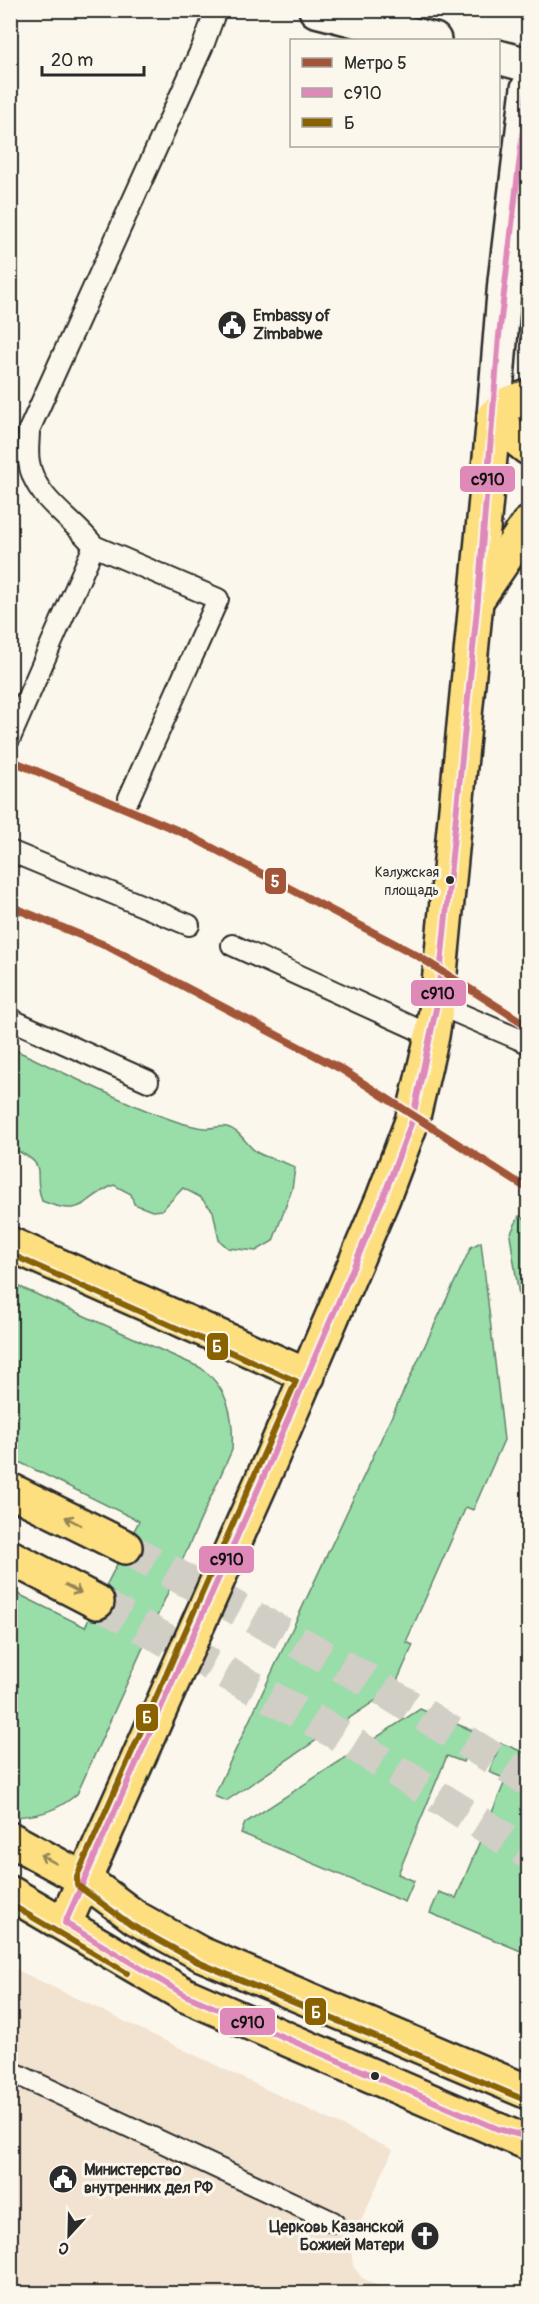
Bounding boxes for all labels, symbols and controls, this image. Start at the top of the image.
scale bar [42,39,144,77]
legend [290,39,500,147]
text: 20 m [51,49,93,72]
text: Метро 5 [344,52,407,75]
text: с910 [344,82,382,105]
text: Б [344,112,355,135]
place label: Embassy of Zimbabwe [253,306,331,344]
public building icon: Embassy of Zimbabwe [216,309,248,341]
line badge: с910 [459,465,516,493]
text: с910 [470,470,505,490]
place label: Калужская площадь [375,864,439,899]
line badge: 5 [264,867,287,895]
text: 5 [271,872,280,892]
marker: Калужская площадь [444,874,456,886]
line badge: с910 [410,979,467,1007]
text: с910 [420,984,455,1004]
line badge: Б [206,1332,229,1361]
text: Б [212,1337,222,1357]
one-way arrow [65,1514,83,1526]
line badge: с910 [198,1545,255,1574]
text: с910 [209,1550,244,1570]
one-way arrow [63,1584,81,1596]
line badge: Б [135,1703,159,1732]
text: Б [142,1708,152,1728]
one-way arrow [40,1853,57,1865]
line badge: Б [304,1997,327,2026]
text: Б [311,2003,321,2023]
line badge: с910 [219,2007,276,2036]
text: с910 [230,2013,265,2033]
unlabelled marker [369,2070,381,2082]
place label: Министерство внутренних дел РФ [84,2160,213,2198]
public building icon: Министерство внутренних дел РФ [47,2163,79,2195]
north arrow [39,2205,99,2265]
place label: Церковь Казанской Божией Матери [269,2217,405,2255]
church icon: Церковь Казанской Божией Матери [409,2220,441,2252]
text: С [55,2237,72,2259]

